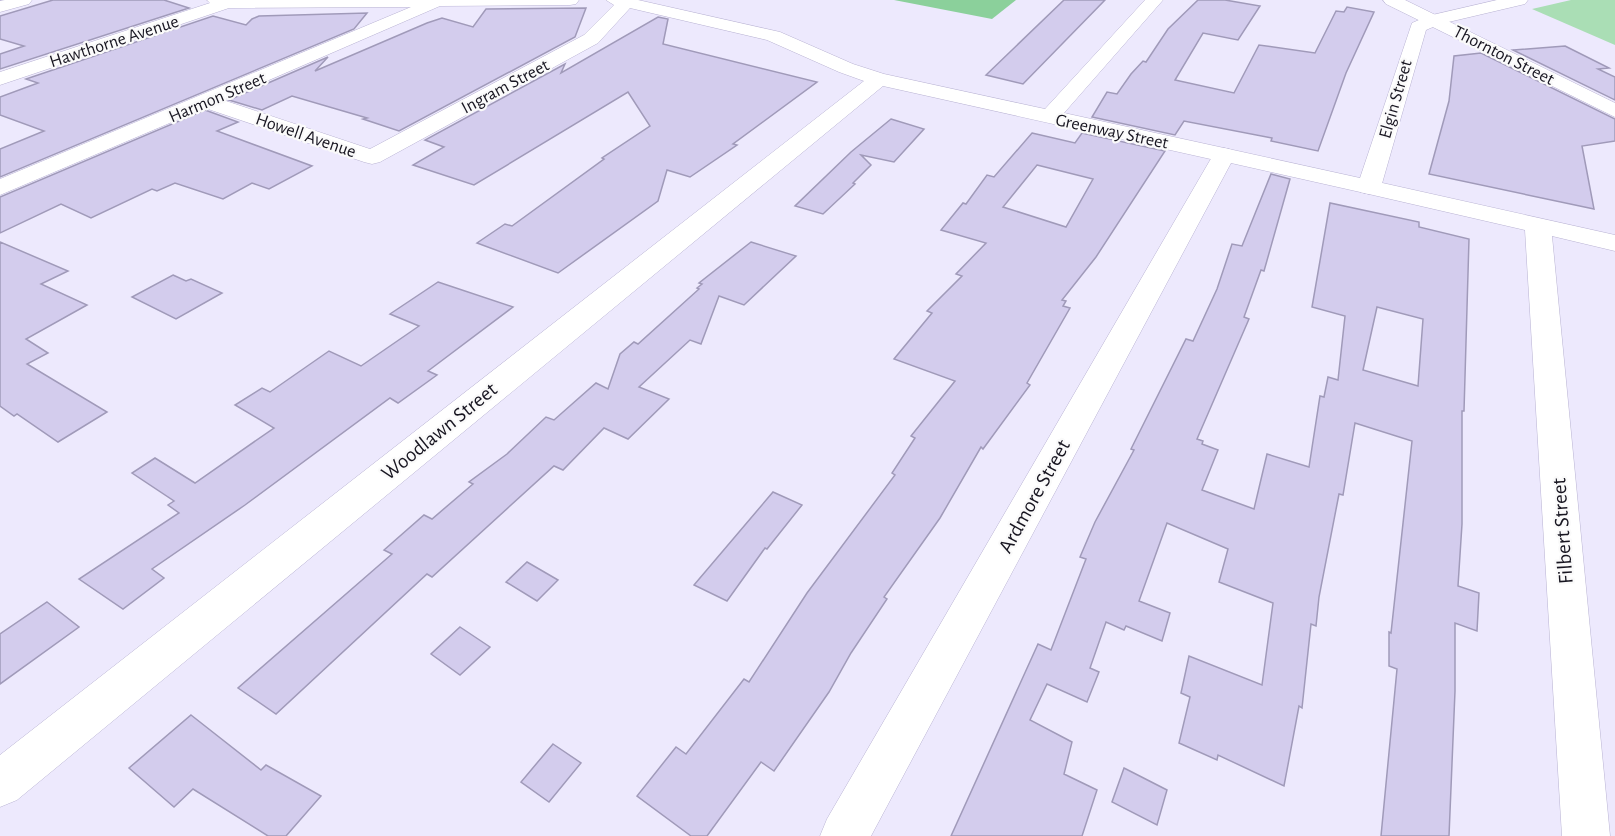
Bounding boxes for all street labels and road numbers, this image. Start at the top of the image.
street label: Hawthorne Avenue [47,13,181,71]
street label: Thornton Street [1450,23,1557,89]
street label: Ingram Street [459,56,552,117]
street label: Elgin Street [1376,58,1416,141]
street label: Harmon Street [166,69,269,126]
street label: Howell Avenue [253,110,358,162]
street label: Greenway Street [1054,111,1170,153]
street label: Woodlawn Street [378,378,501,484]
street label: Ardmore Street [995,436,1074,556]
street label: Filbert Street [1548,477,1577,585]

